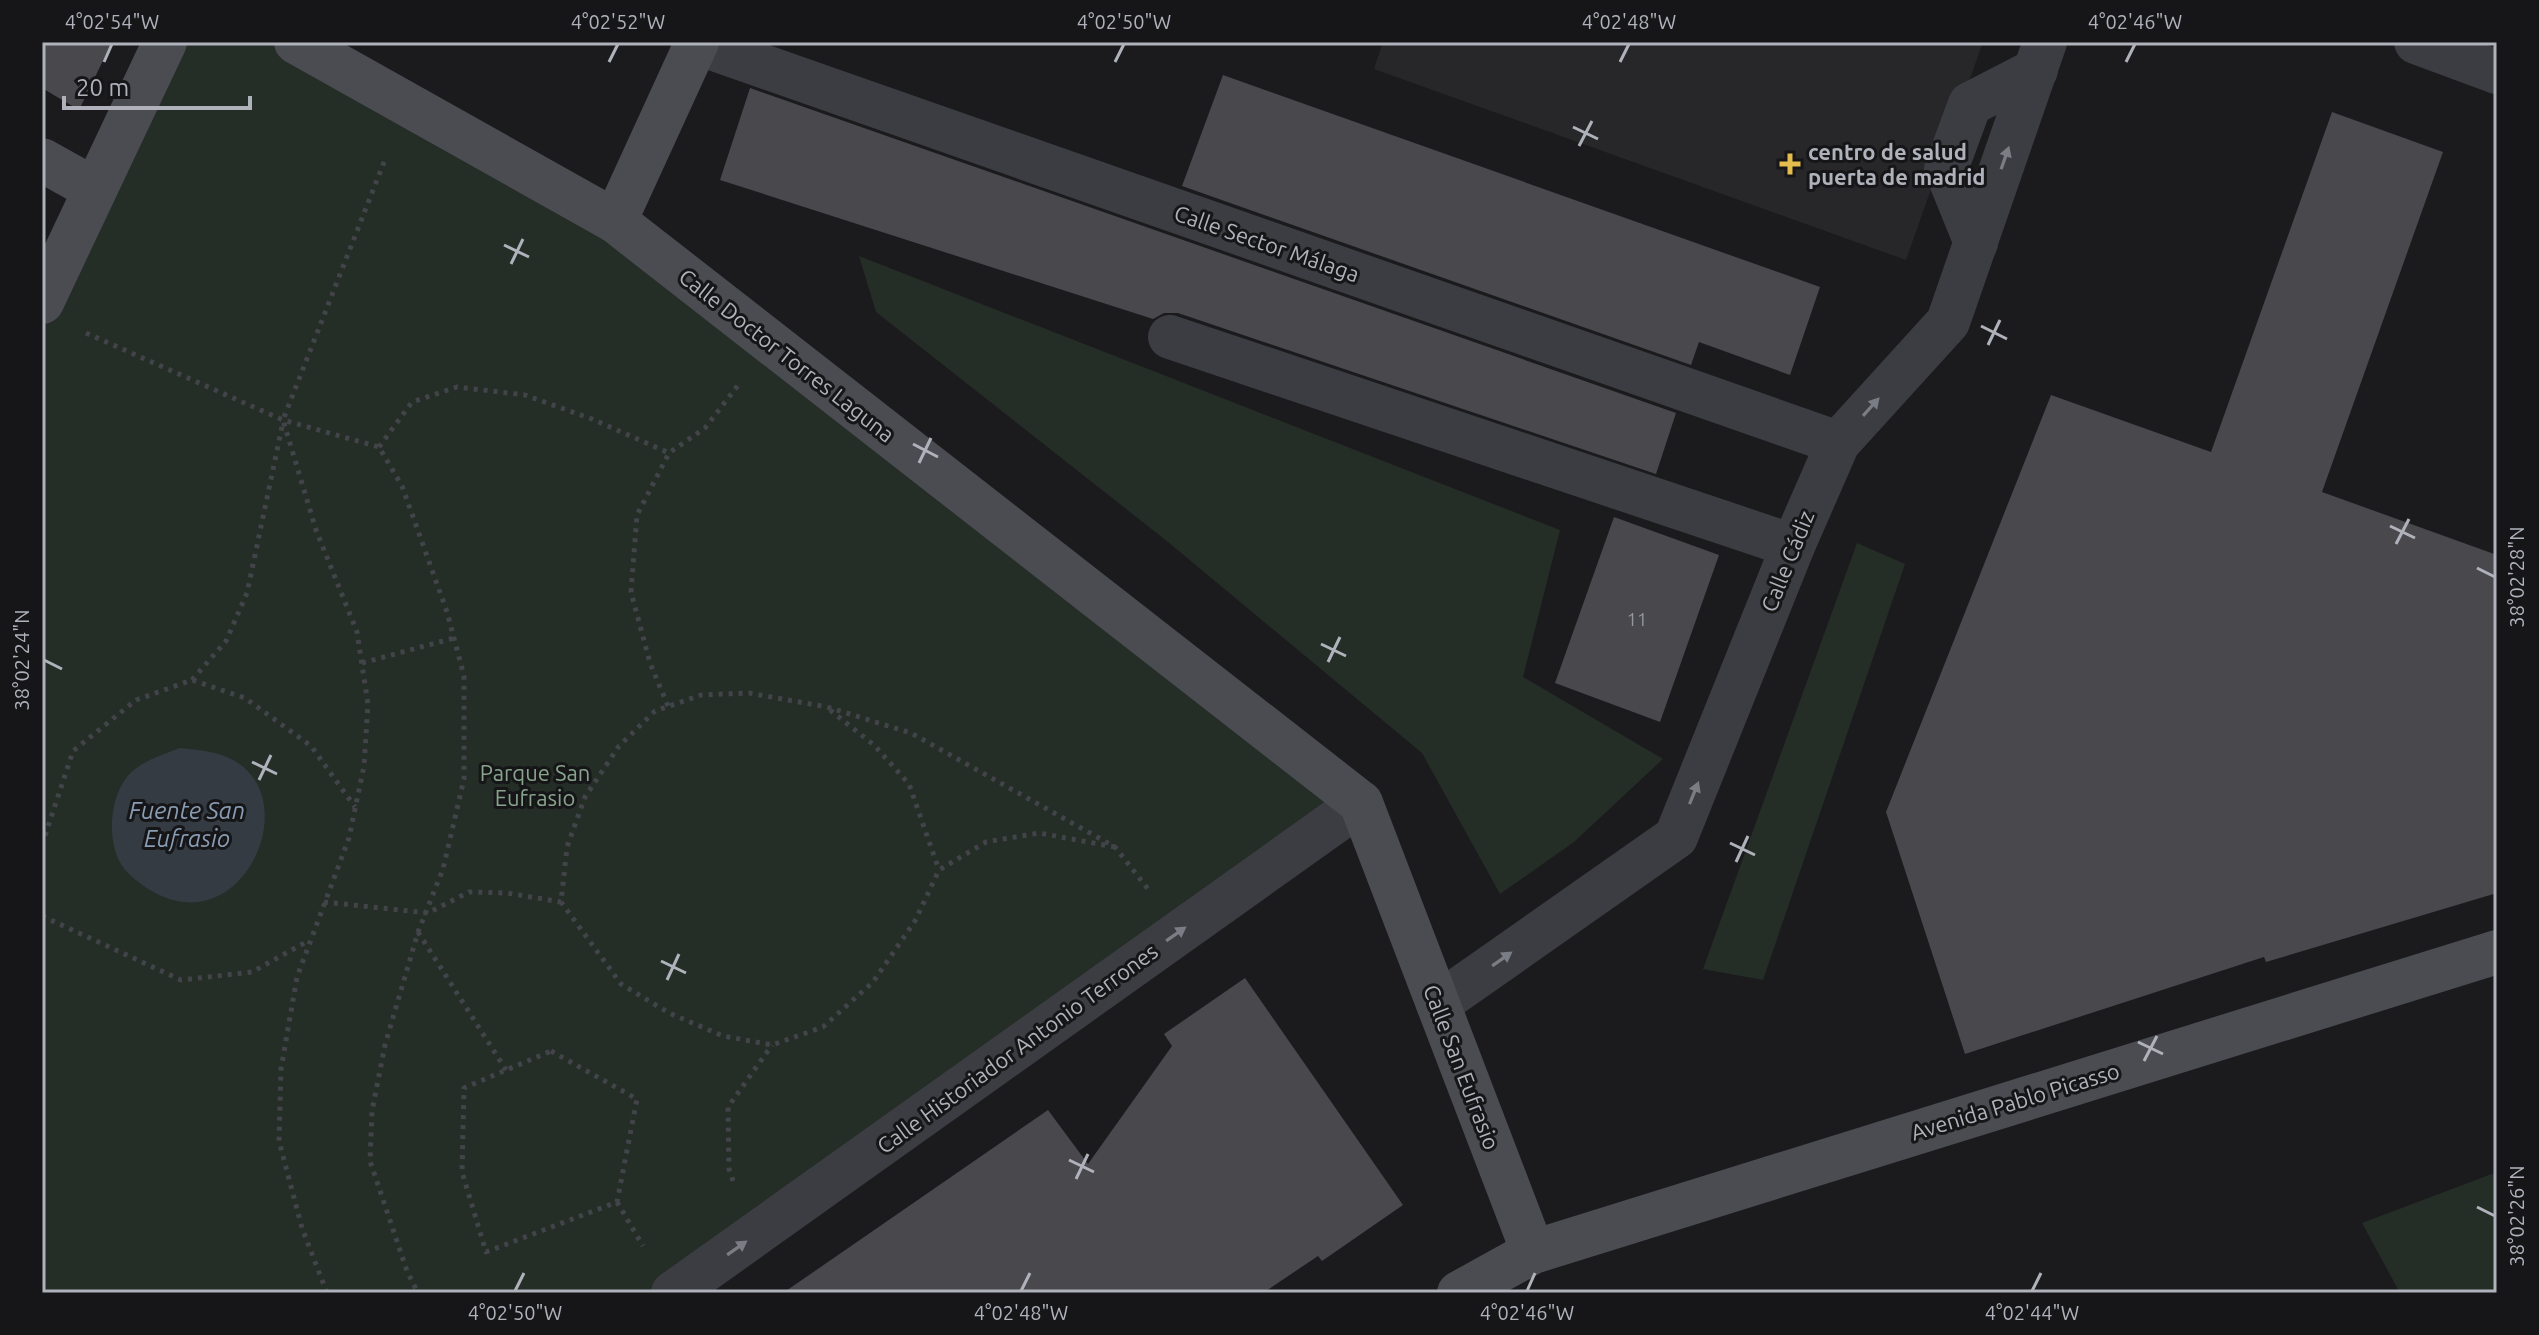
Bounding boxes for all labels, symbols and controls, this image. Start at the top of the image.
text: 4°02'54"W [65,10,159,33]
text: 4°02'52"W [571,10,665,33]
text: 4°02'50"W [1077,10,1171,33]
text: 4°02'48"W [1582,10,1676,33]
text: 4°02'46"W [2088,10,2182,33]
scale bar [64,60,250,110]
text: 20 m [76,74,129,101]
place label: centro de salud puerta de madrid [1808,139,1986,189]
one-way arrow [2000,146,2012,170]
marker: centro de salud puerta de madrid [1779,153,1801,175]
street label: Calle Sector Málaga [1171,200,1363,286]
street label: Calle Doctor Torres Laguna [674,263,900,447]
one-way arrow [1862,397,1880,416]
street label: Calle Cádiz [1755,507,1819,615]
text: 38°02'28"N [2505,526,2528,628]
text: 38°02'24"N [10,609,33,711]
house number: 11 [1627,609,1647,629]
park label: Parque San Eufrasio [480,760,590,810]
one-way arrow [1688,781,1701,805]
water label: Fuente San Eufrasio [129,797,245,852]
one-way arrow [1165,927,1186,942]
street label: Calle Historiador Antonio Terrones [872,938,1162,1158]
one-way arrow [1492,952,1513,967]
street label: Calle San Eufrasio [1419,981,1505,1153]
street label: Avenida Pablo Picasso [1908,1057,2122,1145]
text: 38°02'26"N [2505,1165,2528,1267]
one-way arrow [726,1241,747,1256]
text: 4°02'50"W [468,1301,562,1324]
text: 4°02'48"W [974,1301,1068,1324]
text: 4°02'46"W [1480,1301,1574,1324]
text: 4°02'44"W [1985,1301,2079,1324]

